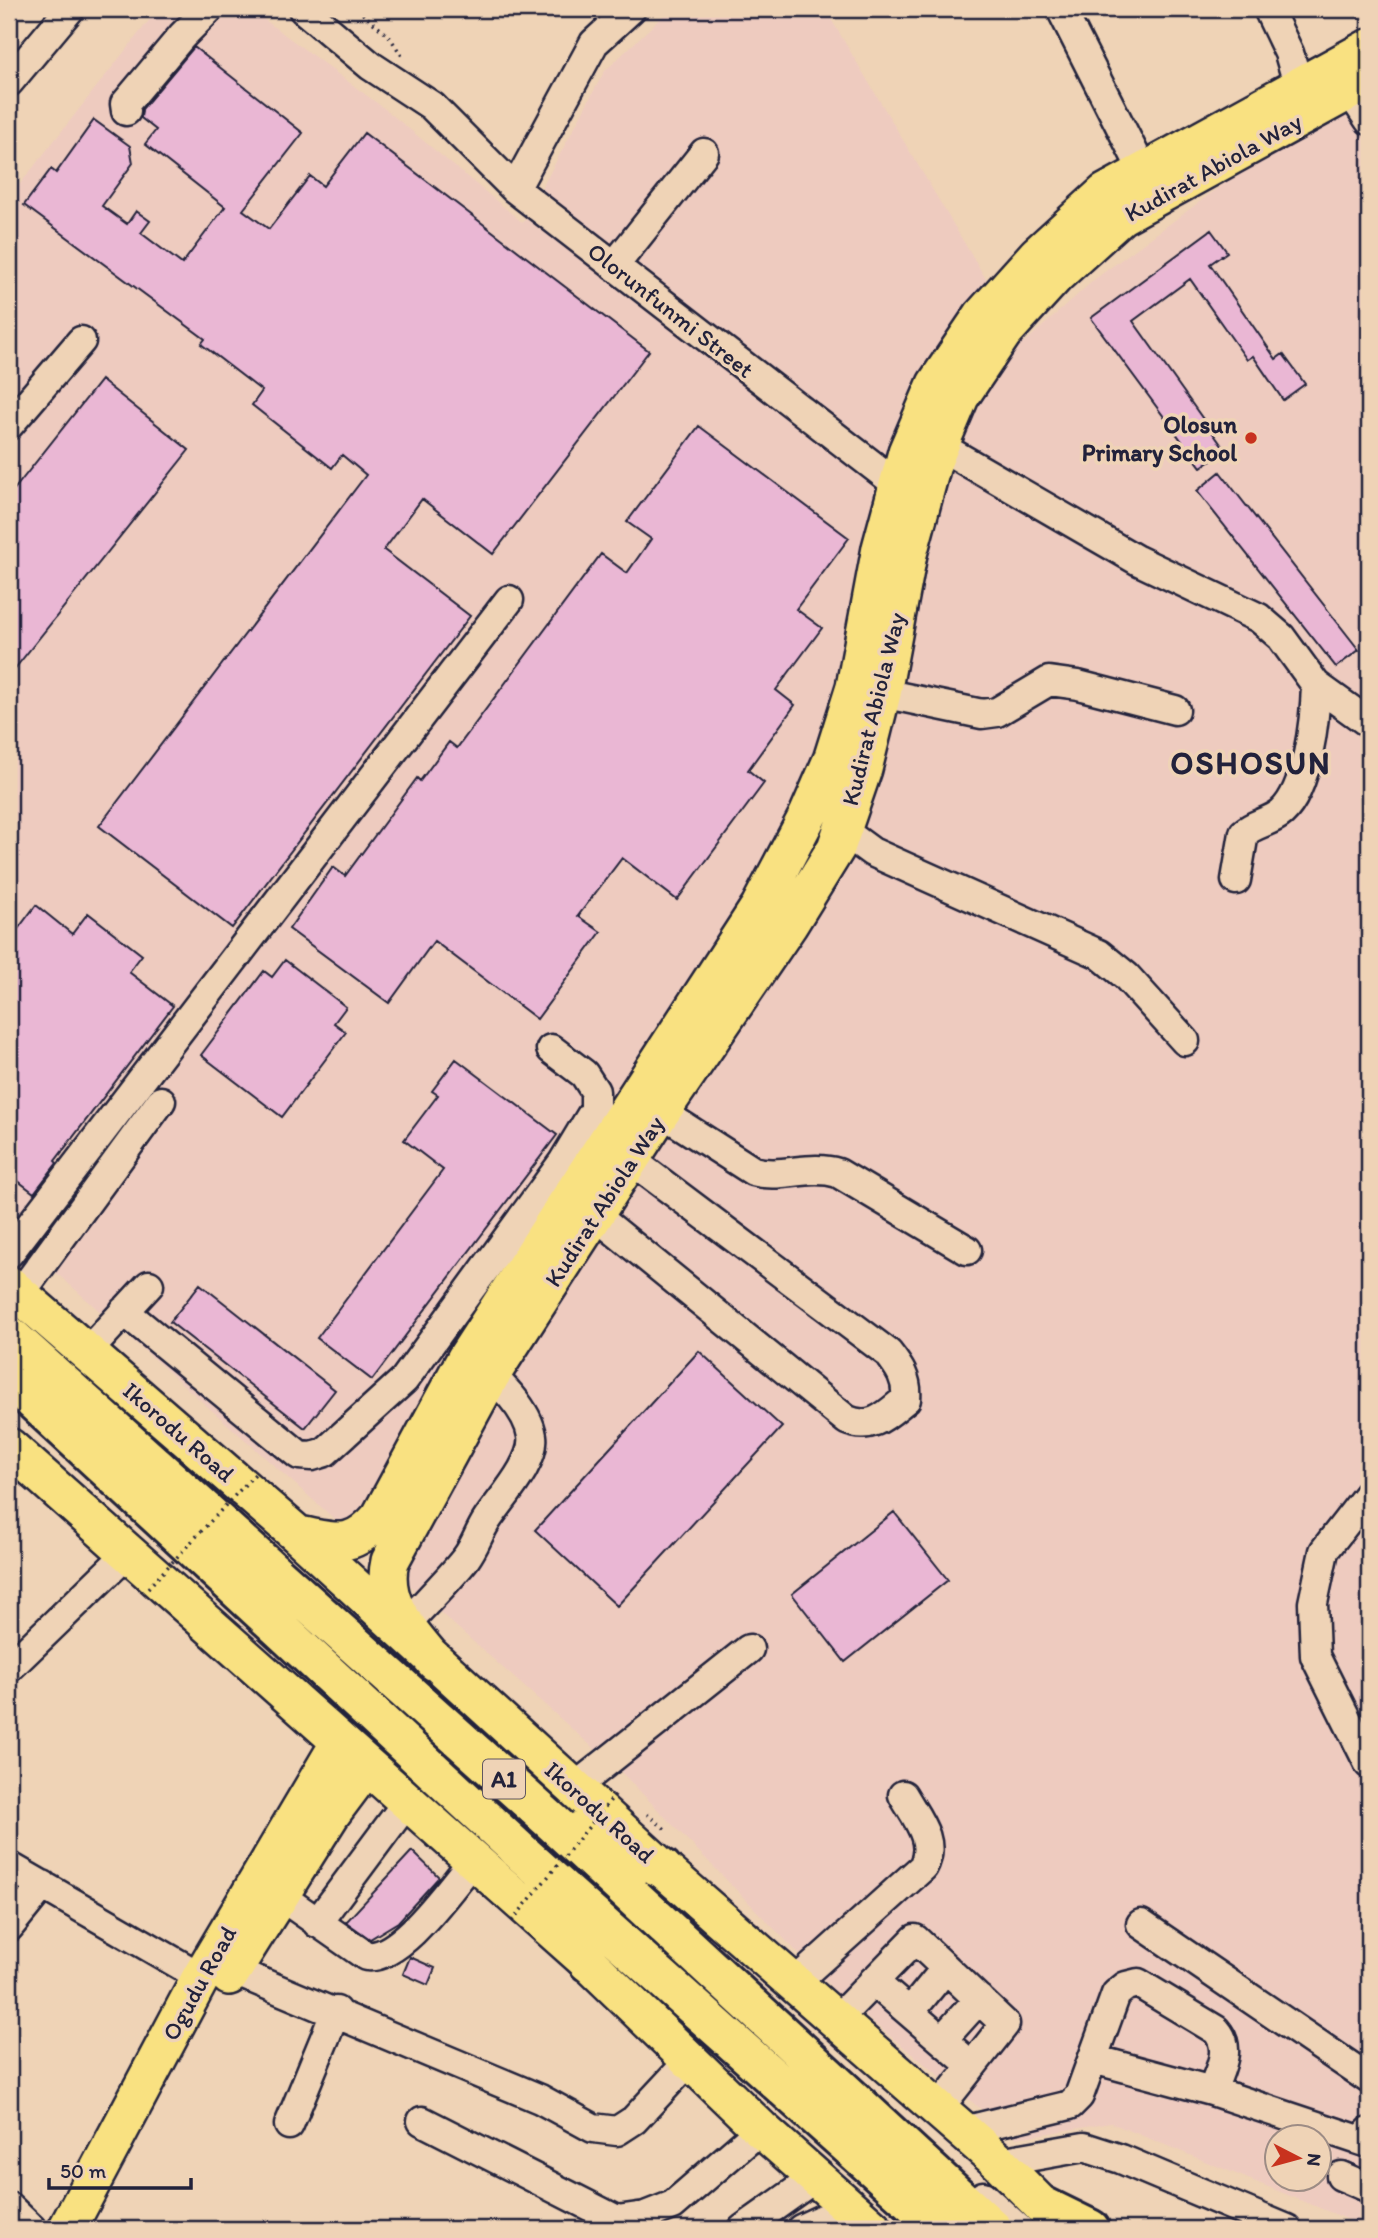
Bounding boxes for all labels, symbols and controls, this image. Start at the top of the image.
street label: Kudirat Abiola Way [1119,106,1307,228]
street label: Olorunfunmi Street [582,236,760,384]
place label: Olosun Primary School [1082,410,1237,468]
marker: Olosun Primary School [1243,430,1259,446]
street label: Kudirat Abiola Way [835,609,911,809]
district label: OSHOSUN [1170,744,1332,782]
street label: Kudirat Abiola Way [538,1110,670,1292]
street label: Ikorodu Road [117,1376,241,1488]
street label: Ikorodu Road [539,1755,661,1869]
road number: A1 [483,1760,525,1798]
street label: Ogudu Road [156,1921,242,2045]
north arrow [1262,2122,1332,2192]
scale bar [49,2147,191,2191]
text: N [1302,2152,1327,2167]
text: 50 m [60,2158,107,2183]

